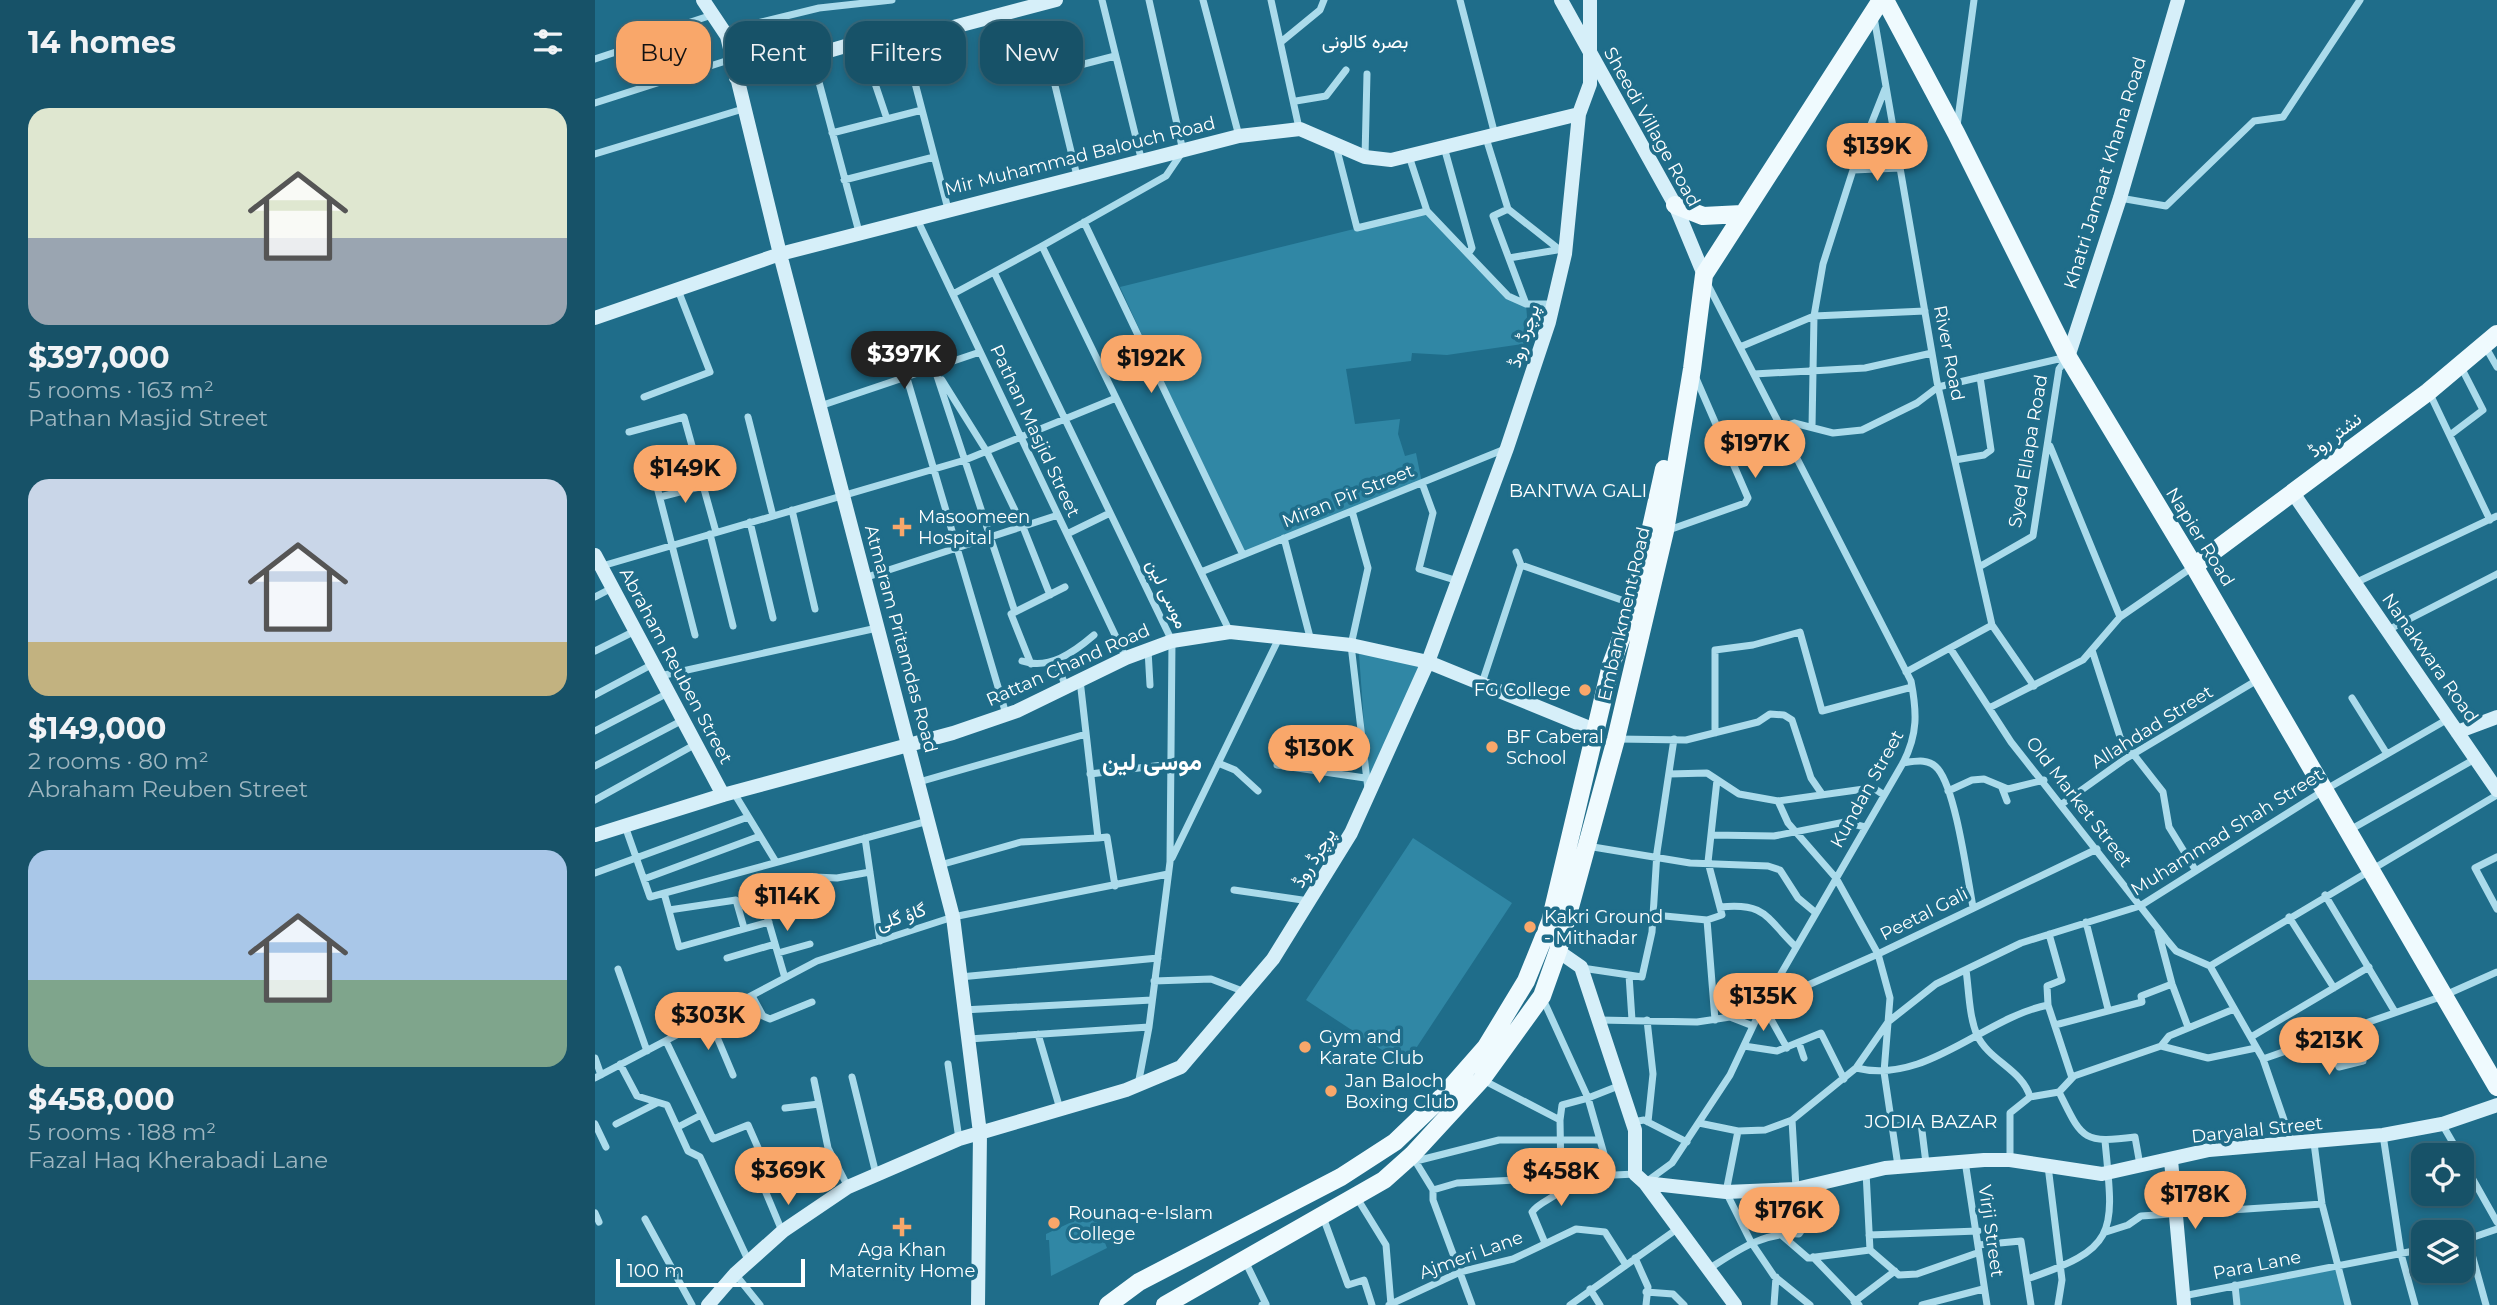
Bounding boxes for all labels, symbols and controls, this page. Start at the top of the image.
chip: Buy [616,21,711,84]
chip: Rent [725,21,831,84]
chip: Filters [845,21,966,84]
chip: New [980,21,1083,84]
icon: filters [529,23,567,61]
text: 14 homes [28,24,176,61]
district label: بصرہ کالونی [1322,30,1408,53]
street label: Sheedi Village Road [1599,43,1705,211]
street label: Khatri Jamaat Khana Road [2059,54,2151,292]
street label: Mir Muhammad Balouch Road [942,112,1218,200]
pin: $139K [1828,124,1926,183]
text: $139K [1843,132,1911,160]
icon: home [235,153,361,279]
street label: پرچرڈ روڈ [1503,302,1545,371]
street label: River Road [1929,303,1969,403]
pin: $397K [855,332,953,391]
pin: $192K [1102,336,1200,395]
text: $397,000 [28,339,170,376]
text: $397K [867,340,941,368]
street label: Pathan Masjid Street [985,341,1085,521]
text: $192K [1117,344,1185,372]
street label: Syed Ellapa Road [2004,373,2052,529]
text: 5 rooms · 163 m² [28,376,214,404]
text: Pathan Masjid Street [28,404,268,432]
street label: نشتر روڈ [2304,408,2366,462]
pin: $197K [1706,420,1804,480]
text: $197K [1720,429,1790,457]
pin: $149K [636,446,734,505]
text: $149K [650,454,720,482]
street label: Miran Pir Street [1279,460,1417,532]
district label: BANTWA GALI [1509,479,1647,502]
street label: Napier Road [2161,484,2239,590]
place label: Masoomeen Hospital [918,506,1030,549]
marker: Masoomeen Hospital [892,517,912,537]
street label: Atmaram Pritamdas Road [860,523,942,755]
icon: home [235,524,361,650]
street label: Embankment Road [1593,525,1655,703]
street label: موسی لین [1141,556,1193,632]
street label: Abraham Reuben Street [615,564,737,768]
street label: Nanakwara Road [2377,589,2483,727]
street label: Rattan Chand Road [983,619,1153,711]
place label: FG College [1474,679,1571,701]
street label: Allahdad Street [2087,681,2217,773]
marker: FG College [1577,682,1593,698]
text: $149,000 [28,710,166,747]
pin: $130K [1270,726,1368,785]
place label: BF Caberal School [1506,726,1604,769]
street label: Kundan Street [1826,726,1908,852]
street label: Old Market Street [2021,732,2137,872]
text: $130K [1284,734,1354,762]
marker: BF Caberal School [1484,739,1500,755]
text: 2 rooms · 80 m² [28,747,209,775]
district label: موسی لین [1102,747,1202,777]
street label: Muhammad Shah Street [2127,764,2327,900]
text: Abraham Reuben Street [28,775,308,803]
street label: پرچرڈ روڈ [1288,824,1341,892]
pin: $114K [738,874,836,933]
text: $114K [754,882,820,910]
street label: Peetal Gali [1876,882,1972,946]
icon: home [235,895,361,1021]
street label: گاؤ گلی [873,899,929,935]
place label: Kakri Ground - Mithadar [1544,906,1663,949]
marker: Kakri Ground - Mithadar [1522,919,1538,935]
pin: $135K [1714,974,1812,1033]
text: $135K [1729,982,1797,1010]
pin: $303K [659,992,757,1052]
text: $303K [671,1001,745,1029]
pin: $213K [2280,1018,2378,1077]
place label: Gym and Karate Club [1319,1026,1424,1069]
text: $213K [2295,1026,2363,1054]
marker: Gym and Karate Club [1297,1039,1313,1055]
place label: Jan Baloch Boxing Club [1344,1070,1455,1113]
text: $458,000 [28,1081,175,1118]
marker: Jan Baloch Boxing Club [1323,1083,1339,1099]
district label: JODIA BAZAR [1863,1110,1998,1133]
street label: Daryalal Street [2190,1112,2324,1148]
text: 5 rooms · 188 m² [28,1118,216,1146]
map controls [2411,1143,2474,1283]
button: locate [2411,1143,2474,1206]
text: Fazal Haq Kherabadi Lane [28,1146,328,1174]
pin: $369K [739,1148,837,1207]
pin: $458K [1512,1148,1610,1208]
text: $369K [751,1156,825,1184]
text: $458K [1523,1157,1599,1185]
pin: $178K [2146,1172,2244,1231]
text: $178K [2160,1180,2230,1208]
street label: Virji Street [1974,1183,2008,1279]
pin: $176K [1740,1188,1838,1247]
text: $176K [1755,1196,1823,1224]
place label: Rounaq-e-Islam College [1068,1202,1213,1245]
marker: Rounaq-e-Islam College [1046,1215,1062,1231]
marker: Aga Khan Maternity Home [892,1217,912,1237]
button: layers [2411,1220,2474,1283]
street label: Ajmeri Lane [1416,1226,1526,1284]
place label: Aga Khan Maternity Home [829,1239,975,1282]
street label: Para Lane [2211,1246,2303,1284]
scale bar [616,1256,805,1288]
text: 100 m [627,1259,684,1282]

